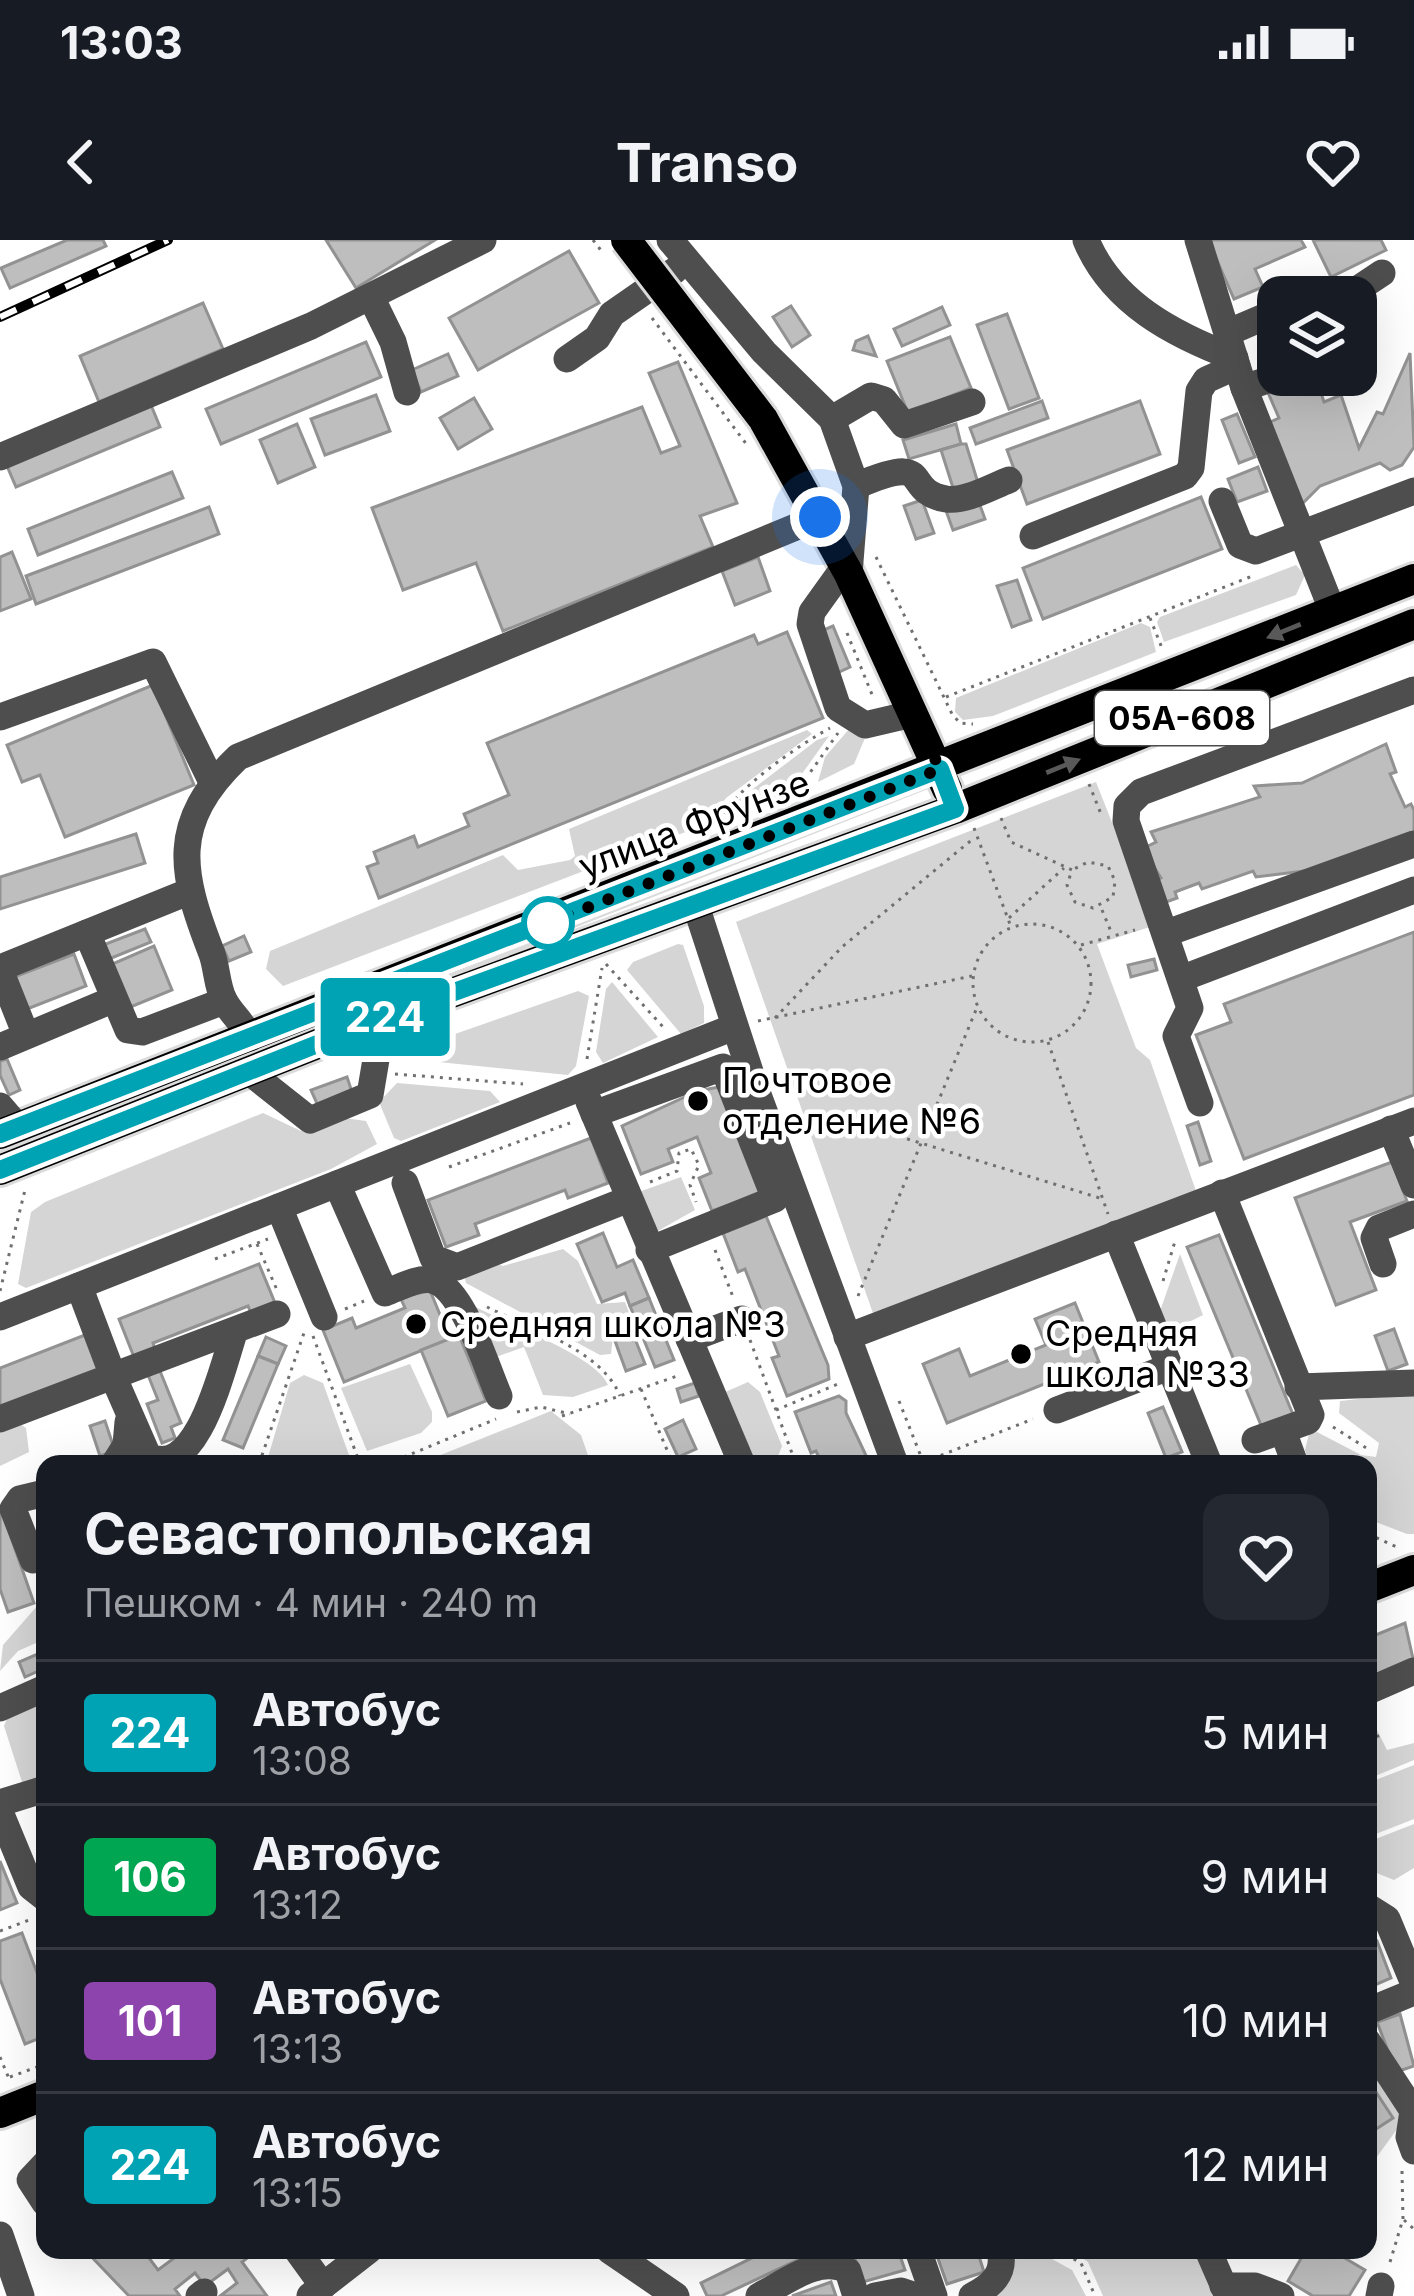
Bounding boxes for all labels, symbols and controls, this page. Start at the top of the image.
text: 13:03 [60,15,183,70]
icon: back [48,129,114,195]
icon: heart [1300,129,1366,195]
text: Transo [616,130,798,195]
map controls [1257,276,1377,396]
button: layers [1257,276,1377,396]
your location [790,487,850,547]
one-way arrow [1265,622,1301,641]
road number: 05А-608 [1095,691,1269,745]
one-way arrow [1046,755,1082,774]
street label: улица Фрунзе [572,760,816,888]
unlabelled marker [523,898,573,948]
line badge: 224 [316,978,454,1056]
text: 224 [345,991,425,1042]
place label: Почтовое отделение №6 [722,1058,981,1143]
marker: Почтовое отделение №6 [685,1088,711,1114]
place label: Средняя школа №3 [440,1302,786,1346]
marker: Средняя школа №3 [403,1311,429,1337]
place label: Средняя школа №33 [1045,1311,1250,1396]
marker: Средняя школа №33 [1008,1341,1034,1367]
button: heart [1203,1494,1329,1620]
text: Севастопольская [84,1499,593,1568]
text: Пешком · 4 мин · 240 m [84,1579,538,1626]
text: Автобус [252,1682,441,1737]
text: 5 мин [1201,1705,1329,1760]
text: 224 [110,1707,190,1758]
text: 13:08 [252,1737,352,1784]
text: Автобус [252,1826,441,1881]
text: 9 мин [1201,1849,1329,1904]
text: 106 [113,1851,187,1902]
text: 13:12 [252,1881,343,1928]
text: Автобус [252,1970,441,2025]
text: 10 мин [1182,1993,1329,2048]
text: 101 [118,1995,182,2046]
text: 13:13 [252,2025,343,2072]
text: Автобус [252,2114,441,2169]
text: 12 мин [1183,2137,1329,2192]
text: 224 [110,2139,190,2190]
text: 13:15 [252,2169,343,2216]

